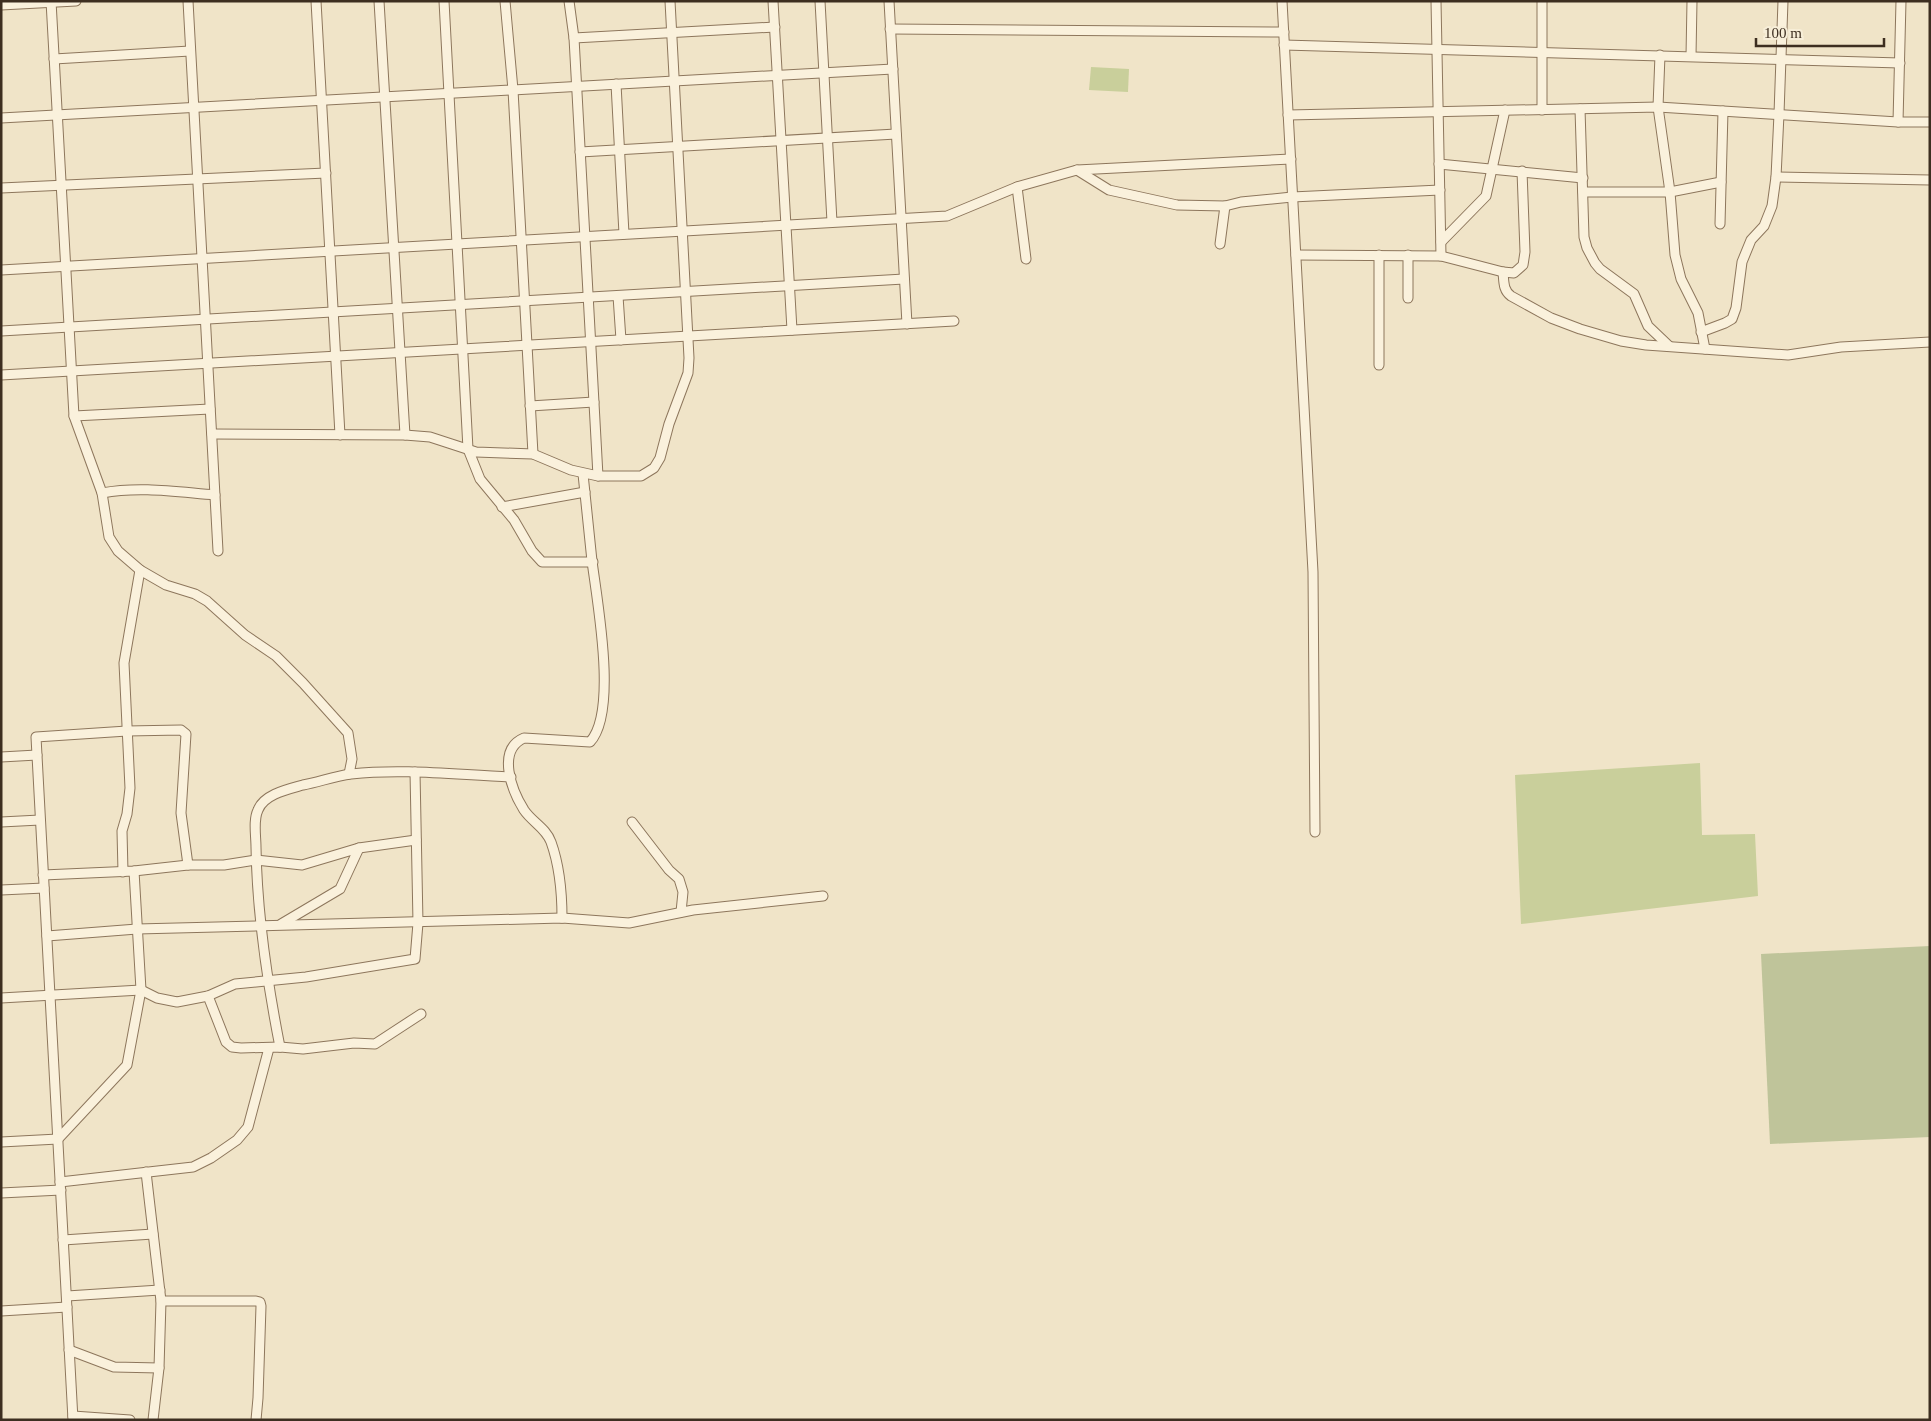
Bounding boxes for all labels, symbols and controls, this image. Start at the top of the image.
scale bar [1756,15,1884,47]
text: 100 m [1764,25,1802,41]

